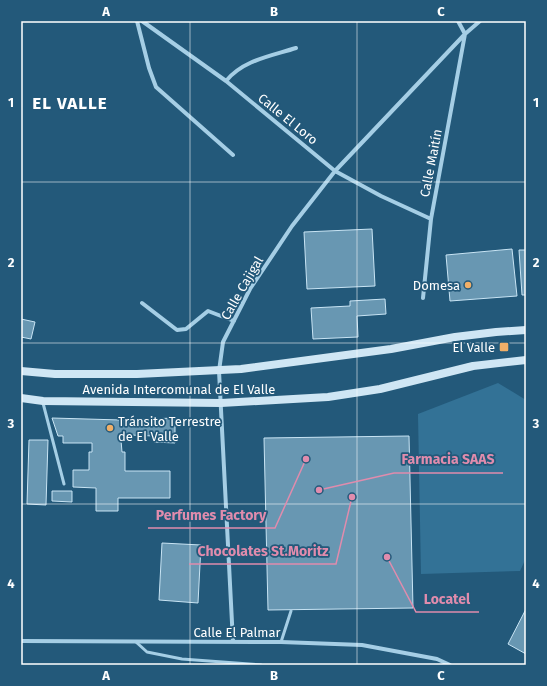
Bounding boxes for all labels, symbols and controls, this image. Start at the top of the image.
text: A [101,4,110,19]
text: B [270,4,278,19]
text: C [437,4,445,19]
street label: Calle El Loro [255,90,321,148]
district label: EL VALLE [32,93,108,114]
text: 1 [8,95,14,110]
text: 1 [533,95,539,110]
street label: Calle Maitín [417,128,445,198]
street label: Calle Cajigal [218,253,266,322]
text: 2 [8,255,15,270]
text: 2 [533,255,540,270]
place label: Domesa [413,278,460,293]
marker: Domesa [463,280,473,290]
place label: El Valle [453,340,495,355]
marker: El Valle [498,341,510,353]
street label: Avenida Intercomunal de El Valle [83,382,275,397]
place label: Tránsito Terrestre de El Valle [118,414,221,444]
text: 3 [7,416,15,431]
text: 3 [532,416,540,431]
marker: Tránsito Terrestre de El Valle [105,423,115,433]
callout: Farmacia SAAS [394,447,503,473]
text: Farmacia SAAS [402,451,494,468]
callout: Perfumes Factory [148,502,275,528]
text: Perfumes Factory [156,507,267,524]
callout: Chocolates St.Moritz [189,538,336,564]
text: Chocolates St.Moritz [198,543,329,560]
text: 4 [7,576,15,591]
text: 4 [532,576,540,591]
callout: Locatel [416,586,479,612]
text: Locatel [424,591,471,608]
street label: Calle El Palmar [193,625,281,640]
text: A [101,668,110,683]
text: B [270,668,278,683]
text: C [437,668,445,683]

